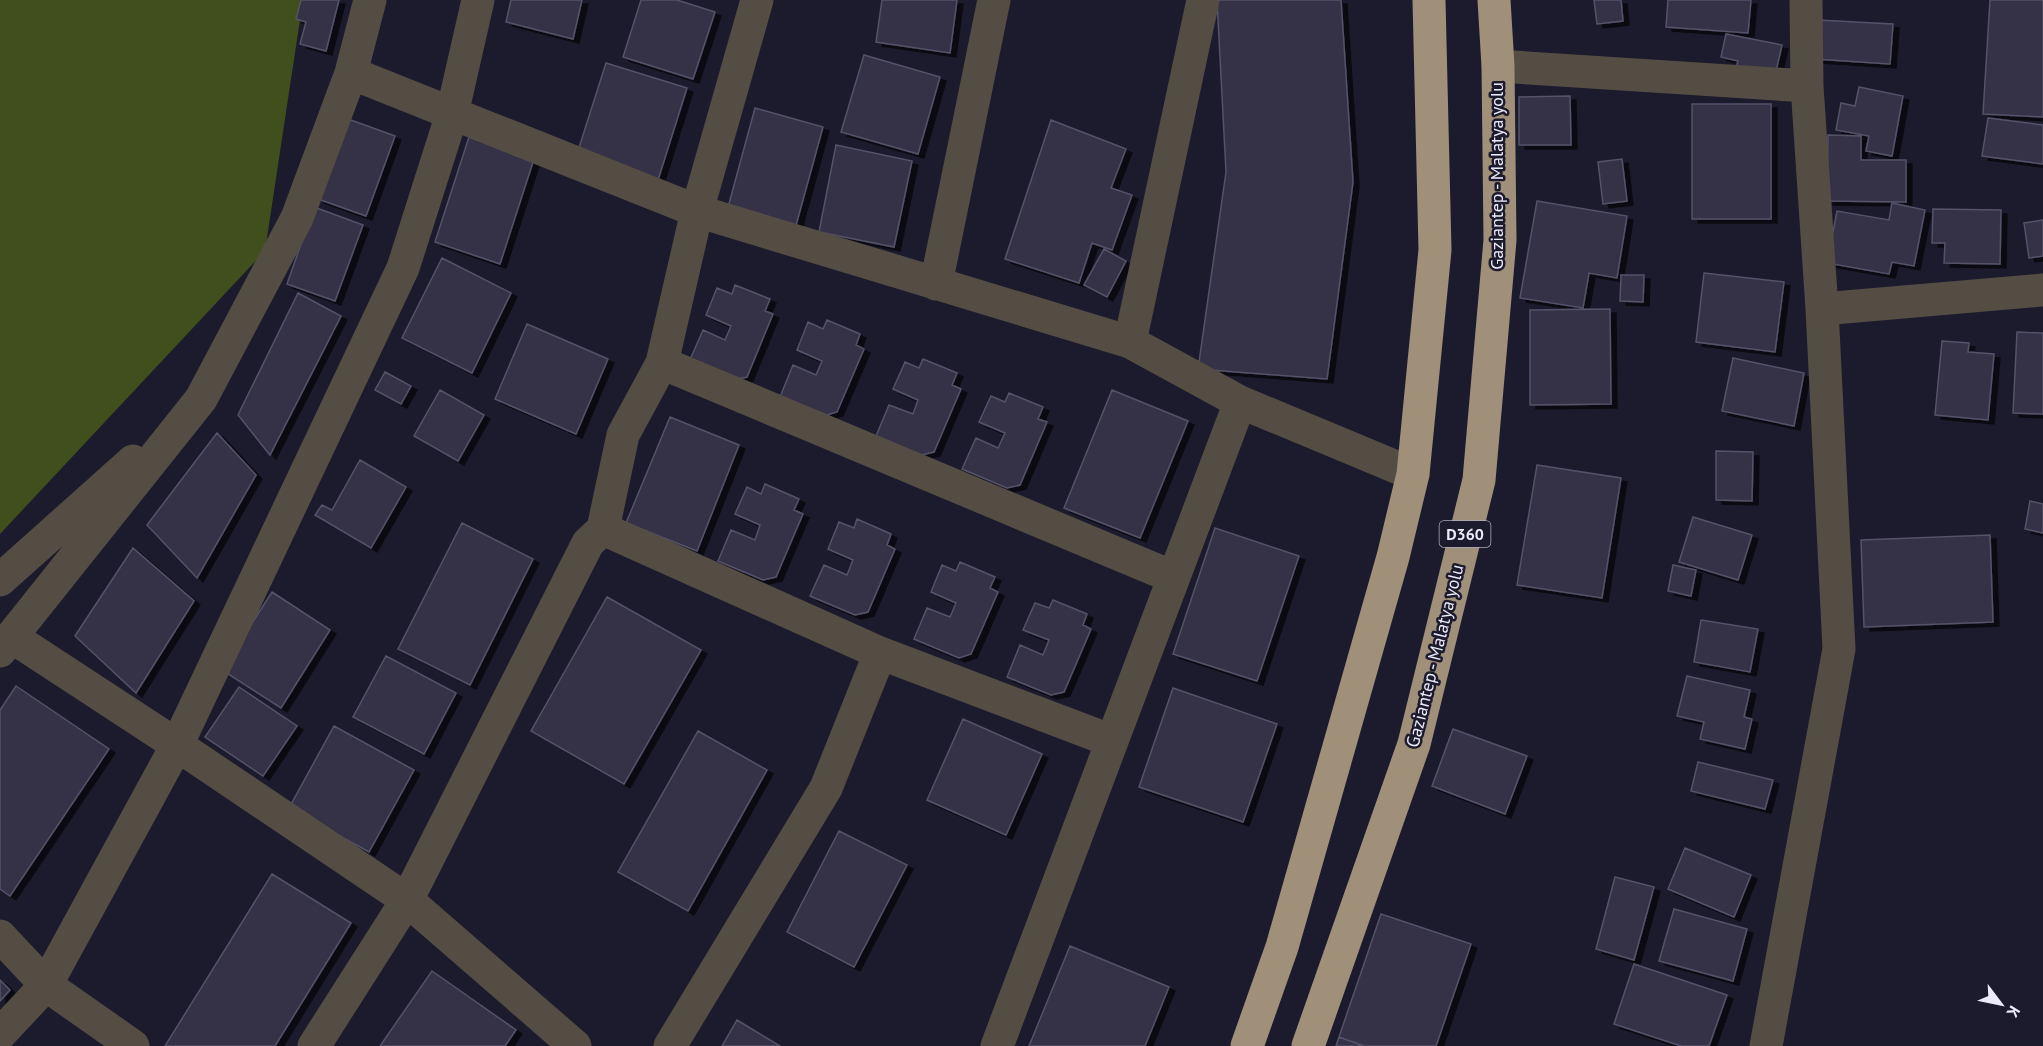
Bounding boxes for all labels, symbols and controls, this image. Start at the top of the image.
street label: Gaziantep - Malatya yolu [1485,82,1508,270]
road number: D360 [1440,521,1490,547]
street label: Gaziantep - Malatya yolu [1401,562,1468,750]
north arrow [1971,974,2031,1034]
text: K [2003,1002,2025,1022]

